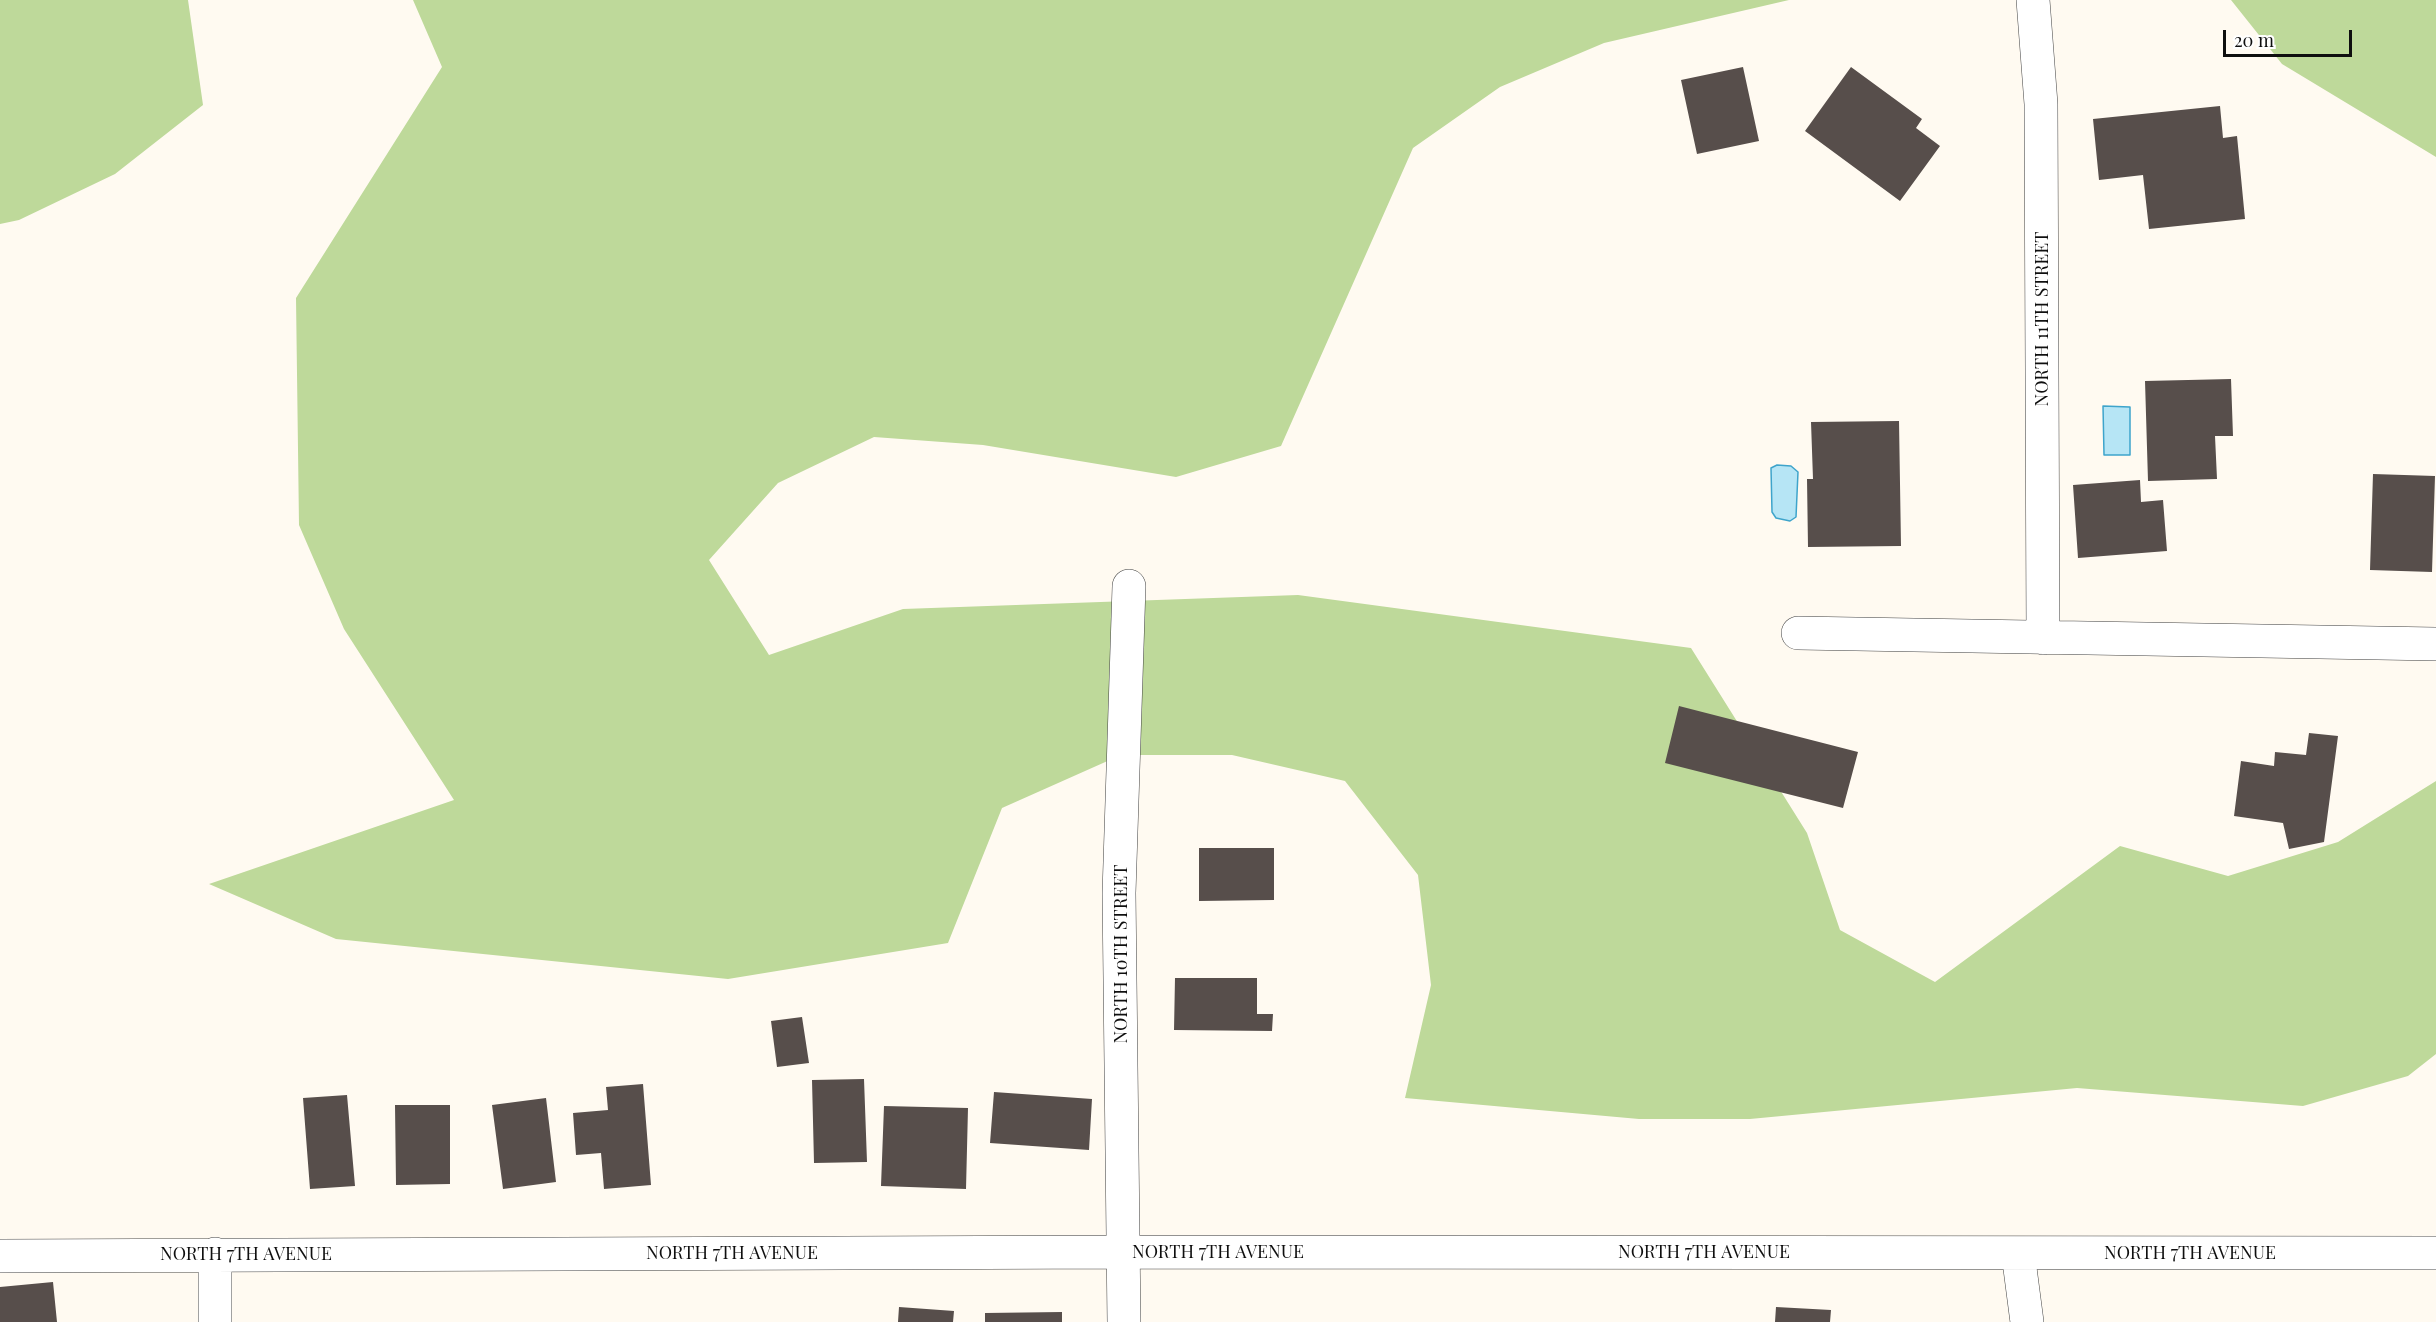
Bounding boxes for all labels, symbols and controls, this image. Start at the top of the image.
scale bar [2226,18,2355,56]
text: 20 m [2234,28,2274,52]
street label: NORTH 11TH STREET [2031,232,2053,406]
street label: NORTH 10TH STREET [1110,864,1132,1044]
street label: NORTH 7TH AVENUE [1132,1241,1304,1263]
street label: NORTH 7TH AVENUE [1618,1241,1790,1263]
street label: NORTH 7TH AVENUE [646,1242,818,1264]
street label: NORTH 7TH AVENUE [2104,1242,2276,1264]
street label: NORTH 7TH AVENUE [160,1243,332,1265]

